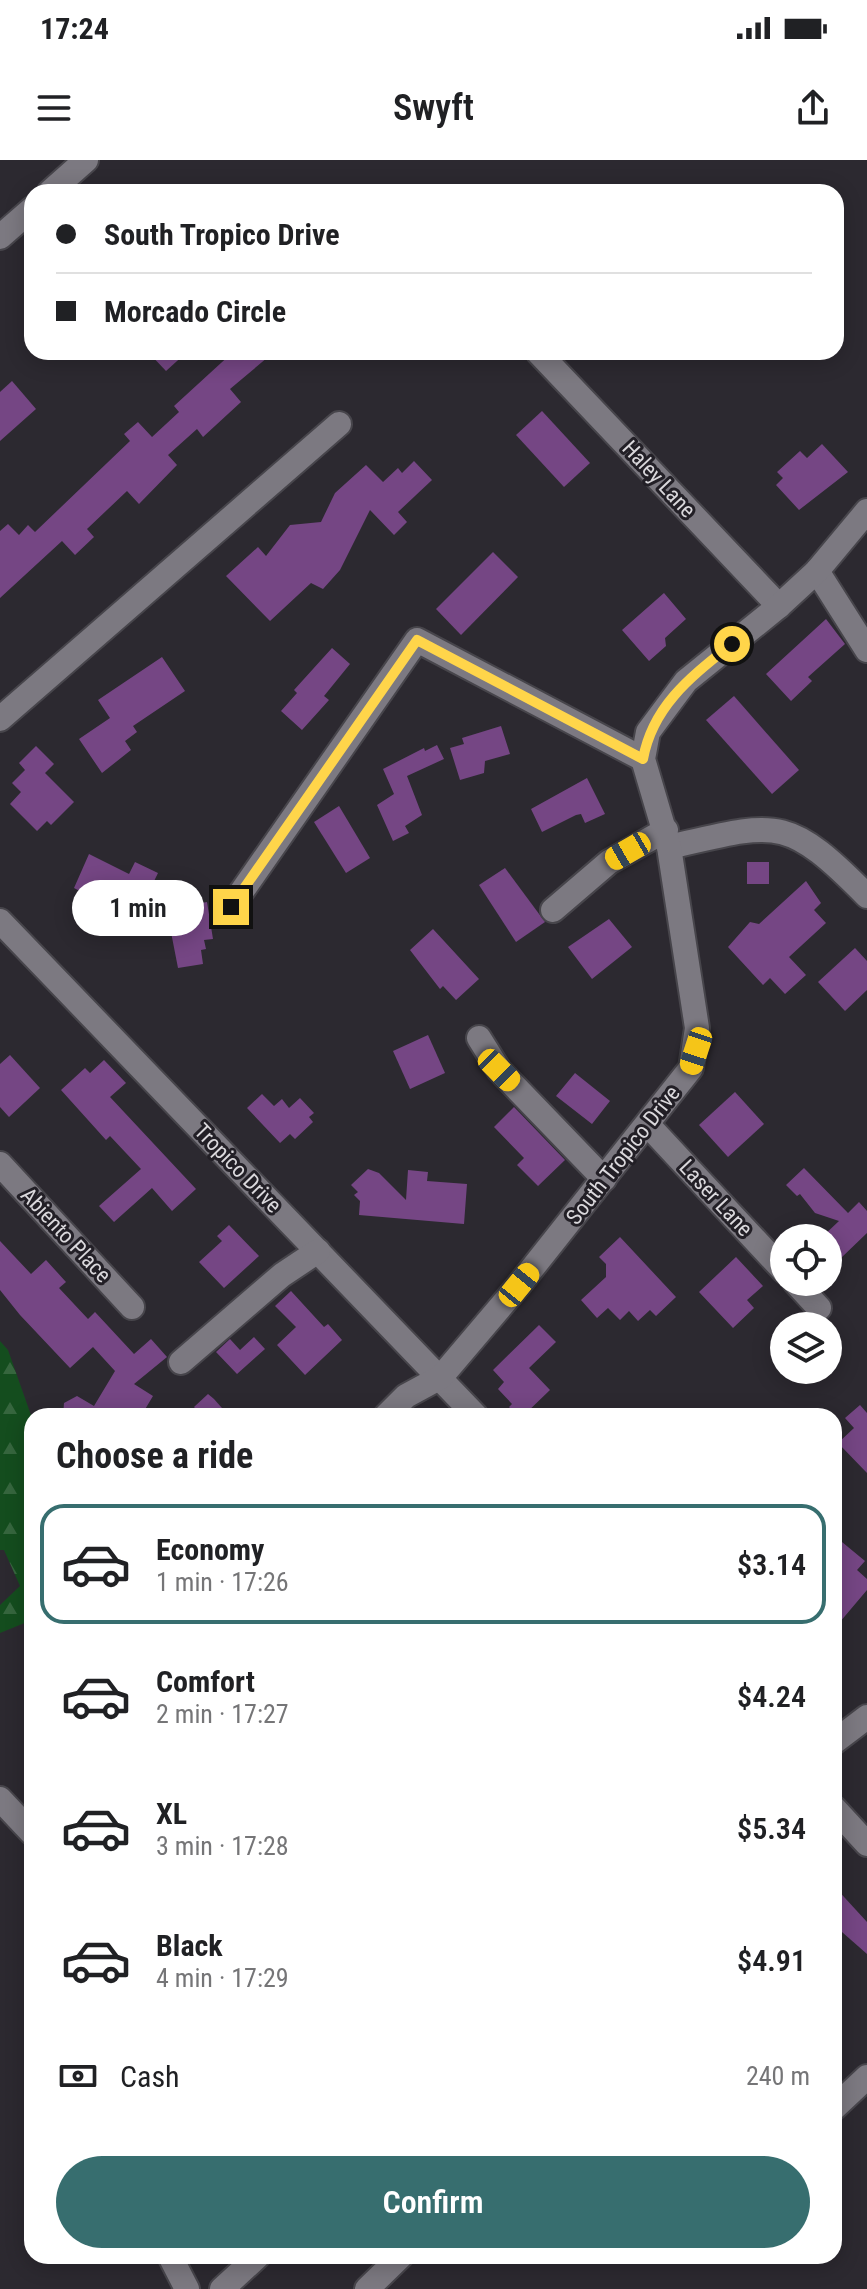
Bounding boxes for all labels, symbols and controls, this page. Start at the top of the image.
text: 17:24 [40,11,109,46]
icon: menu [32,86,76,130]
icon: share [791,86,835,130]
text: Swyft [393,87,474,129]
text: South Tropico Drive [104,217,340,252]
text: Morcado Circle [104,294,286,329]
street label: Haley Lane [617,436,701,522]
route start [714,626,750,662]
car [601,829,655,873]
callout: 1 min [71,879,203,935]
route end [213,889,249,925]
text: 1 min [109,893,167,923]
car [677,1024,715,1078]
car [474,1045,524,1095]
street label: South Tropico Drive [561,1081,685,1229]
street label: Tropico Drive [189,1118,287,1218]
street label: Laser Lane [674,1155,758,1241]
street label: Abiento Place [16,1183,116,1287]
map controls [770,1224,842,1384]
button: locate [770,1224,842,1296]
car [495,1259,543,1311]
button: layers [770,1312,842,1384]
text: Choose a ride [56,1435,253,1477]
icon: car [60,1528,132,1600]
text: Economy [156,1532,264,1567]
text: $3.14 [737,1547,806,1582]
text: 1 min · 17:26 [156,1567,289,1597]
icon: car [60,1660,132,1732]
text: Comfort [156,1664,255,1699]
text: $4.24 [737,1679,806,1714]
text: 2 min · 17:27 [156,1699,289,1729]
icon: car [60,1792,132,1864]
text: XL [156,1796,187,1831]
text: $5.34 [737,1811,806,1846]
text: 3 min · 17:28 [156,1831,289,1861]
icon: car [60,1924,132,1996]
text: Black [156,1928,223,1963]
text: $4.91 [737,1943,806,1978]
text: 4 min · 17:29 [156,1963,289,1993]
icon: cash [56,2054,100,2098]
text: Cash [120,2059,180,2094]
text: 240 m [746,2061,810,2091]
button: Confirm [56,2156,810,2248]

